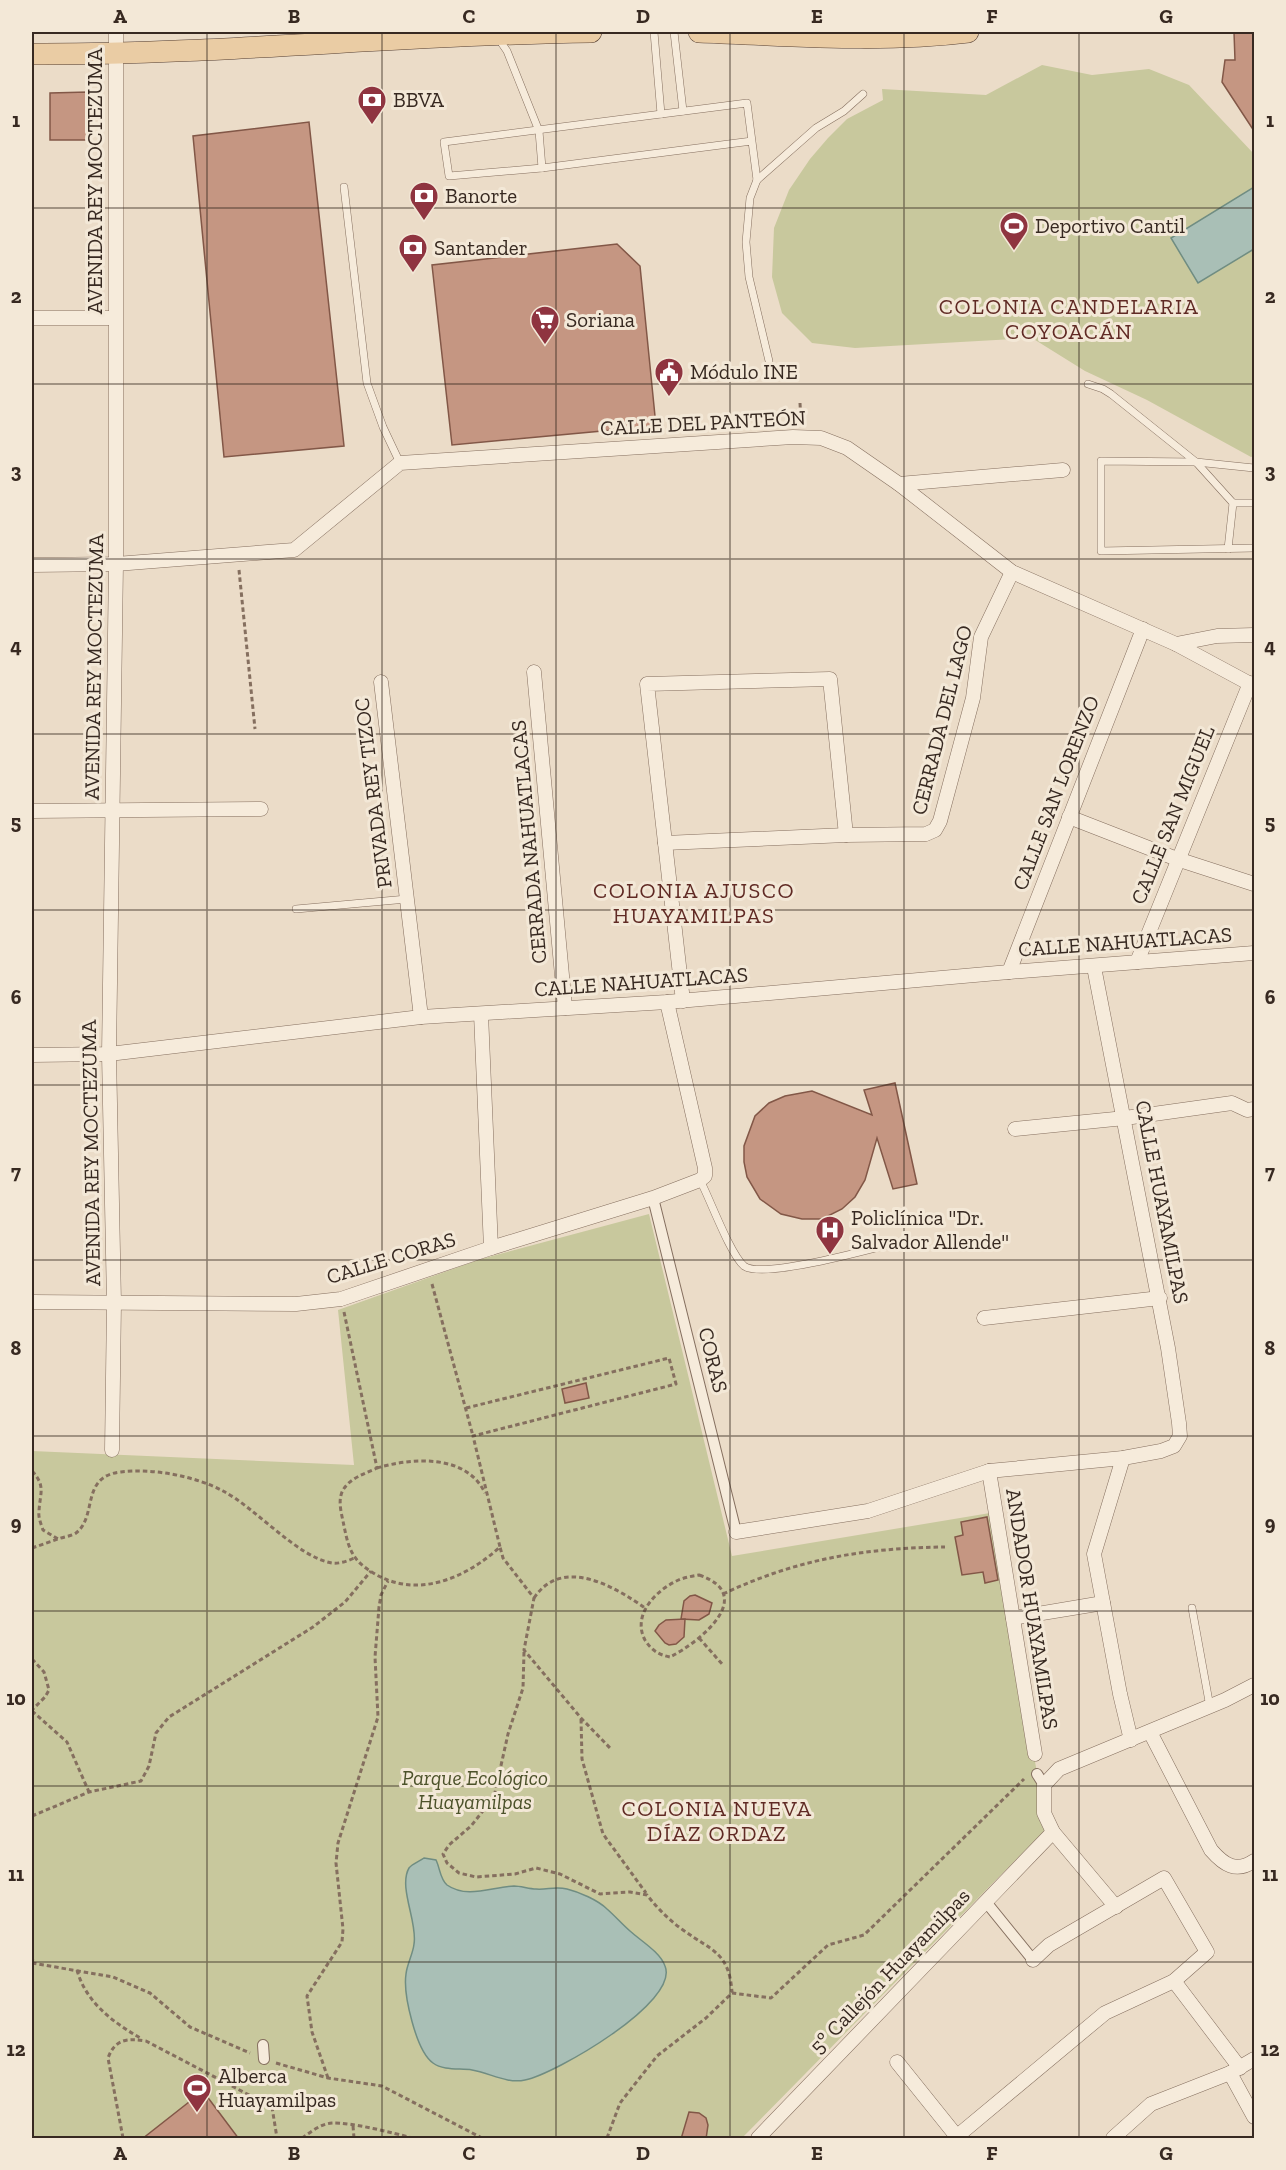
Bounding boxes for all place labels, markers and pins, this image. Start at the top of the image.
bank icon: BBVA [356,84,388,126]
place label: BBVA [393,87,444,112]
bank icon: Banorte [408,180,440,222]
place label: Banorte [445,183,517,208]
sports icon: Deportivo Cantil [998,210,1030,252]
place label: Deportivo Cantil [1035,213,1186,238]
bank icon: Santander [397,232,429,274]
place label: Santander [434,235,528,260]
supermarket icon: Soriana [529,304,561,346]
place label: Soriana [566,307,635,332]
public building icon: Módulo INE [653,356,685,398]
place label: Módulo INE [690,359,798,384]
place label: Policlínica "Dr. Salvador Allende" [851,1205,1009,1254]
hospital icon: Policlínica "Dr. Salvador Allende" [814,1214,846,1256]
place label: Alberca Huayamilpas [218,2063,336,2112]
sports icon: Alberca Huayamilpas [181,2072,213,2114]

